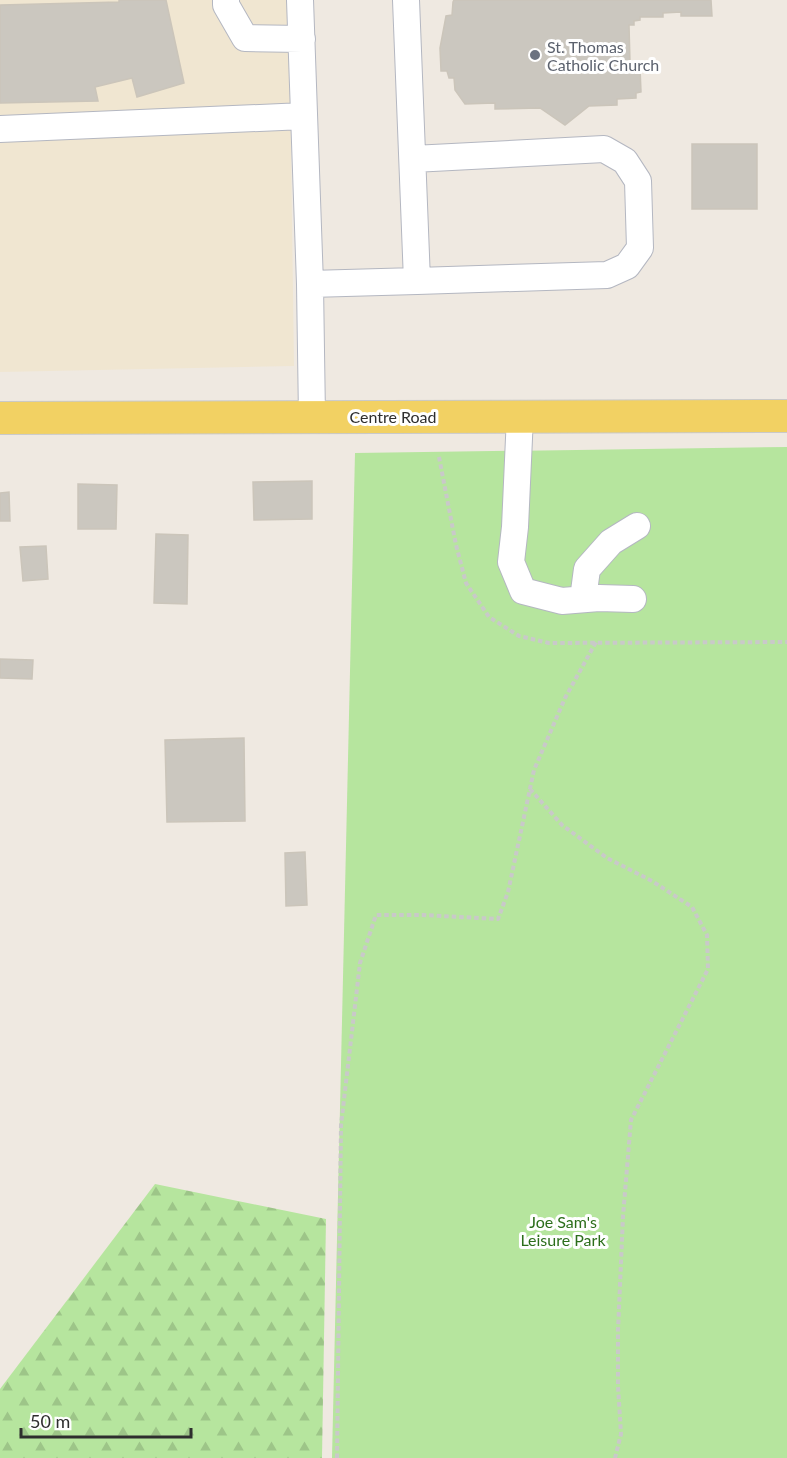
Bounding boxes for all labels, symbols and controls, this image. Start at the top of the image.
place label: St. Thomas Catholic Church [547,37,659,74]
marker: St. Thomas Catholic Church [528,48,542,62]
street label: Centre Road [349,407,437,426]
park label: Joe Sam's Leisure Park [520,1212,606,1249]
scale bar [21,1401,190,1439]
text: 50 m [30,1410,70,1432]

